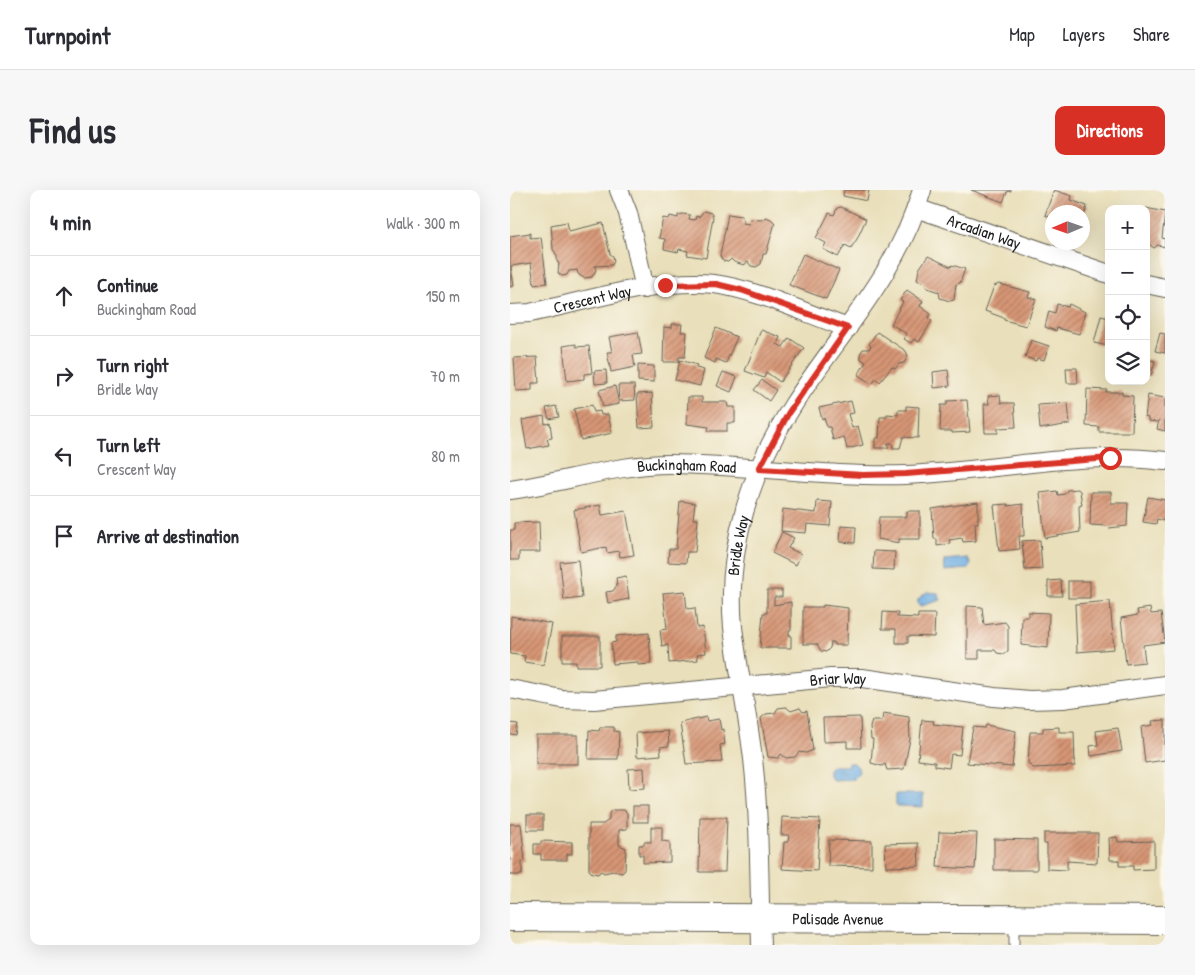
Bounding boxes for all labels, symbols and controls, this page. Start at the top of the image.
text: Turnpoint [25,19,110,51]
text: Map [1009,22,1035,47]
text: Layers [1063,22,1105,47]
text: Share [1133,22,1170,47]
button: Directions [1055,106,1165,155]
text: Find us [30,107,116,154]
north arrow [1045,205,1090,250]
map controls [1105,205,1150,385]
button: + [1105,205,1150,250]
text: 4 min [50,208,91,237]
street label: Arcadian Way [944,209,1024,254]
text: Walk · 300 m [386,212,460,234]
button: − [1105,250,1150,295]
text: Continue [97,272,158,298]
route end [654,274,677,297]
street label: Crescent Way [551,279,633,318]
icon: ahead [50,282,78,310]
text: 150 m [426,285,460,307]
button: locate [1105,295,1150,340]
text: Buckingham Road [97,298,196,320]
button: layers [1105,340,1150,385]
text: Turn right [97,352,168,378]
icon: right [50,362,78,390]
text: 70 m [430,365,460,387]
text: Bridle Way [97,378,158,400]
text: Turn left [97,432,160,458]
icon: left [50,442,78,470]
text: 80 m [431,445,460,467]
route start [1099,447,1122,470]
street label: Buckingham Road [636,453,737,478]
text: Crescent Way [97,458,176,480]
street label: Bridle Way [722,512,754,577]
icon: arrive [50,522,78,550]
text: Arrive at destination [97,523,239,549]
street label: Briar Way [809,667,868,691]
street label: Palisade Avenue [792,907,884,930]

